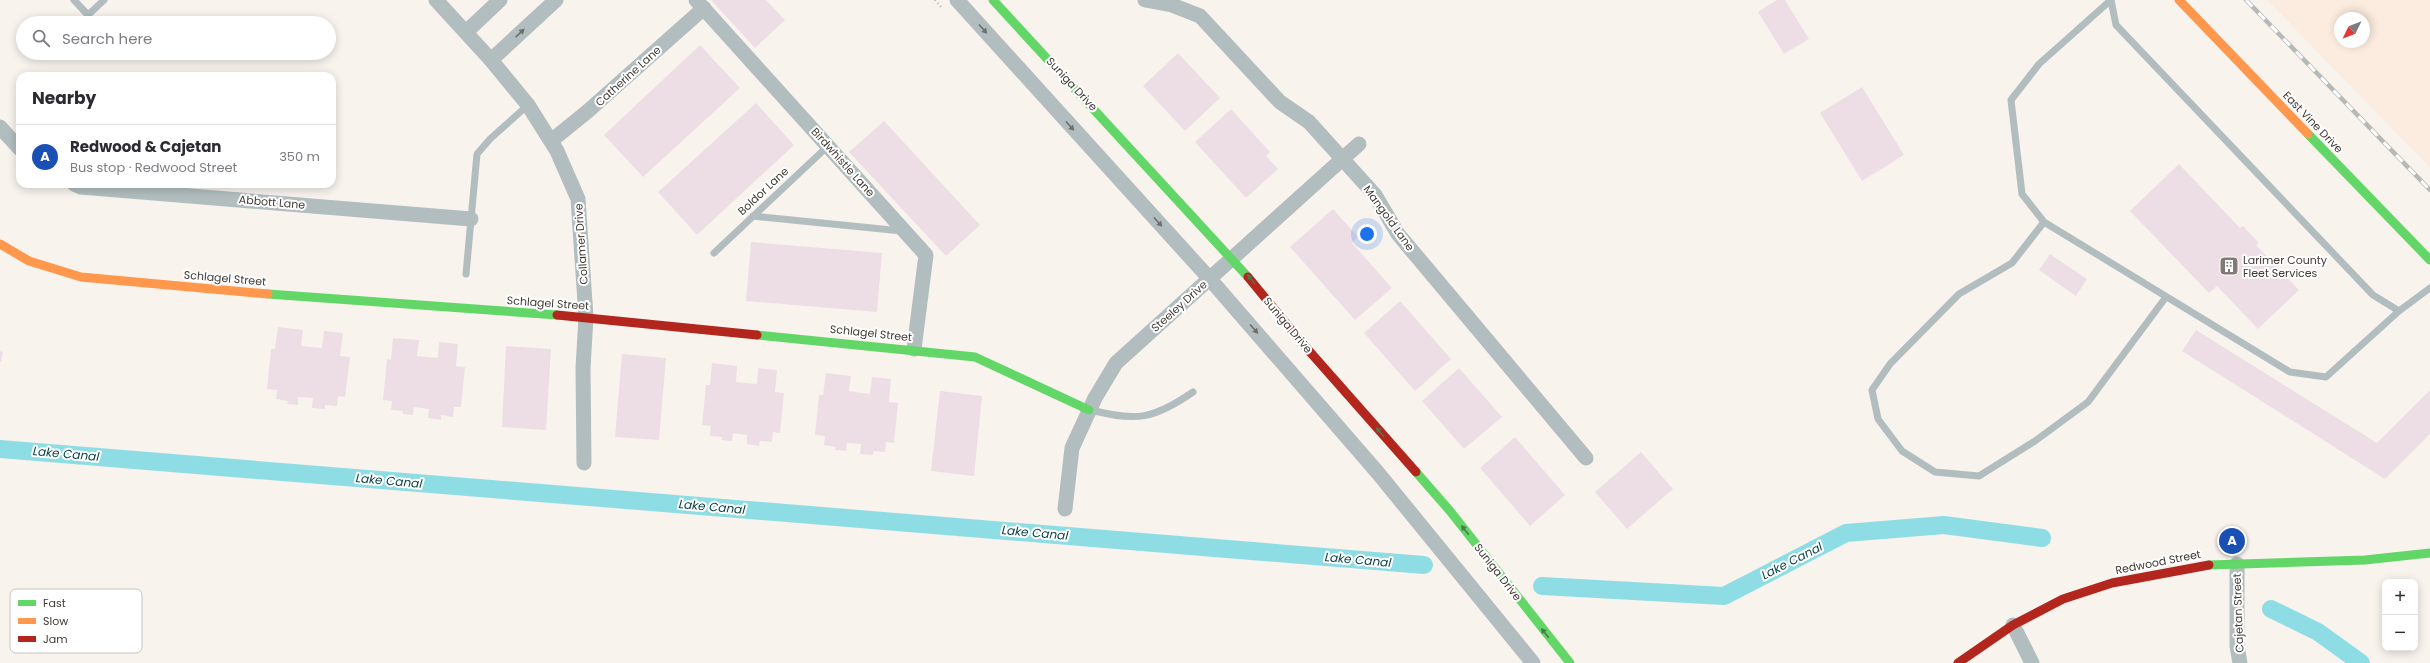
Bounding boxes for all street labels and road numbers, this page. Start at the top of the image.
street label: Catherine Lane [592,42,664,110]
street label: Suniga Drive [1043,53,1101,115]
street label: East Vine Drive [2279,88,2347,157]
street label: Birdwhistle Lane [808,124,879,200]
street label: Boldor Lane [734,163,792,219]
street label: Mangold Lane [1360,182,1418,254]
street label: Abbott Lane [238,191,306,213]
street label: Collamer Drive [570,203,592,285]
street label: Schlagel Street [183,266,267,290]
street label: Steeley Drive [1148,276,1211,335]
street label: Schlagel Street [506,292,590,314]
street label: Suniga Drive [1260,294,1316,357]
street label: Schlagel Street [829,321,913,345]
street label: Suniga Drive [1471,540,1526,604]
street label: Redwood Street [2114,546,2202,578]
street label: Cajetan Street [2229,573,2247,653]

